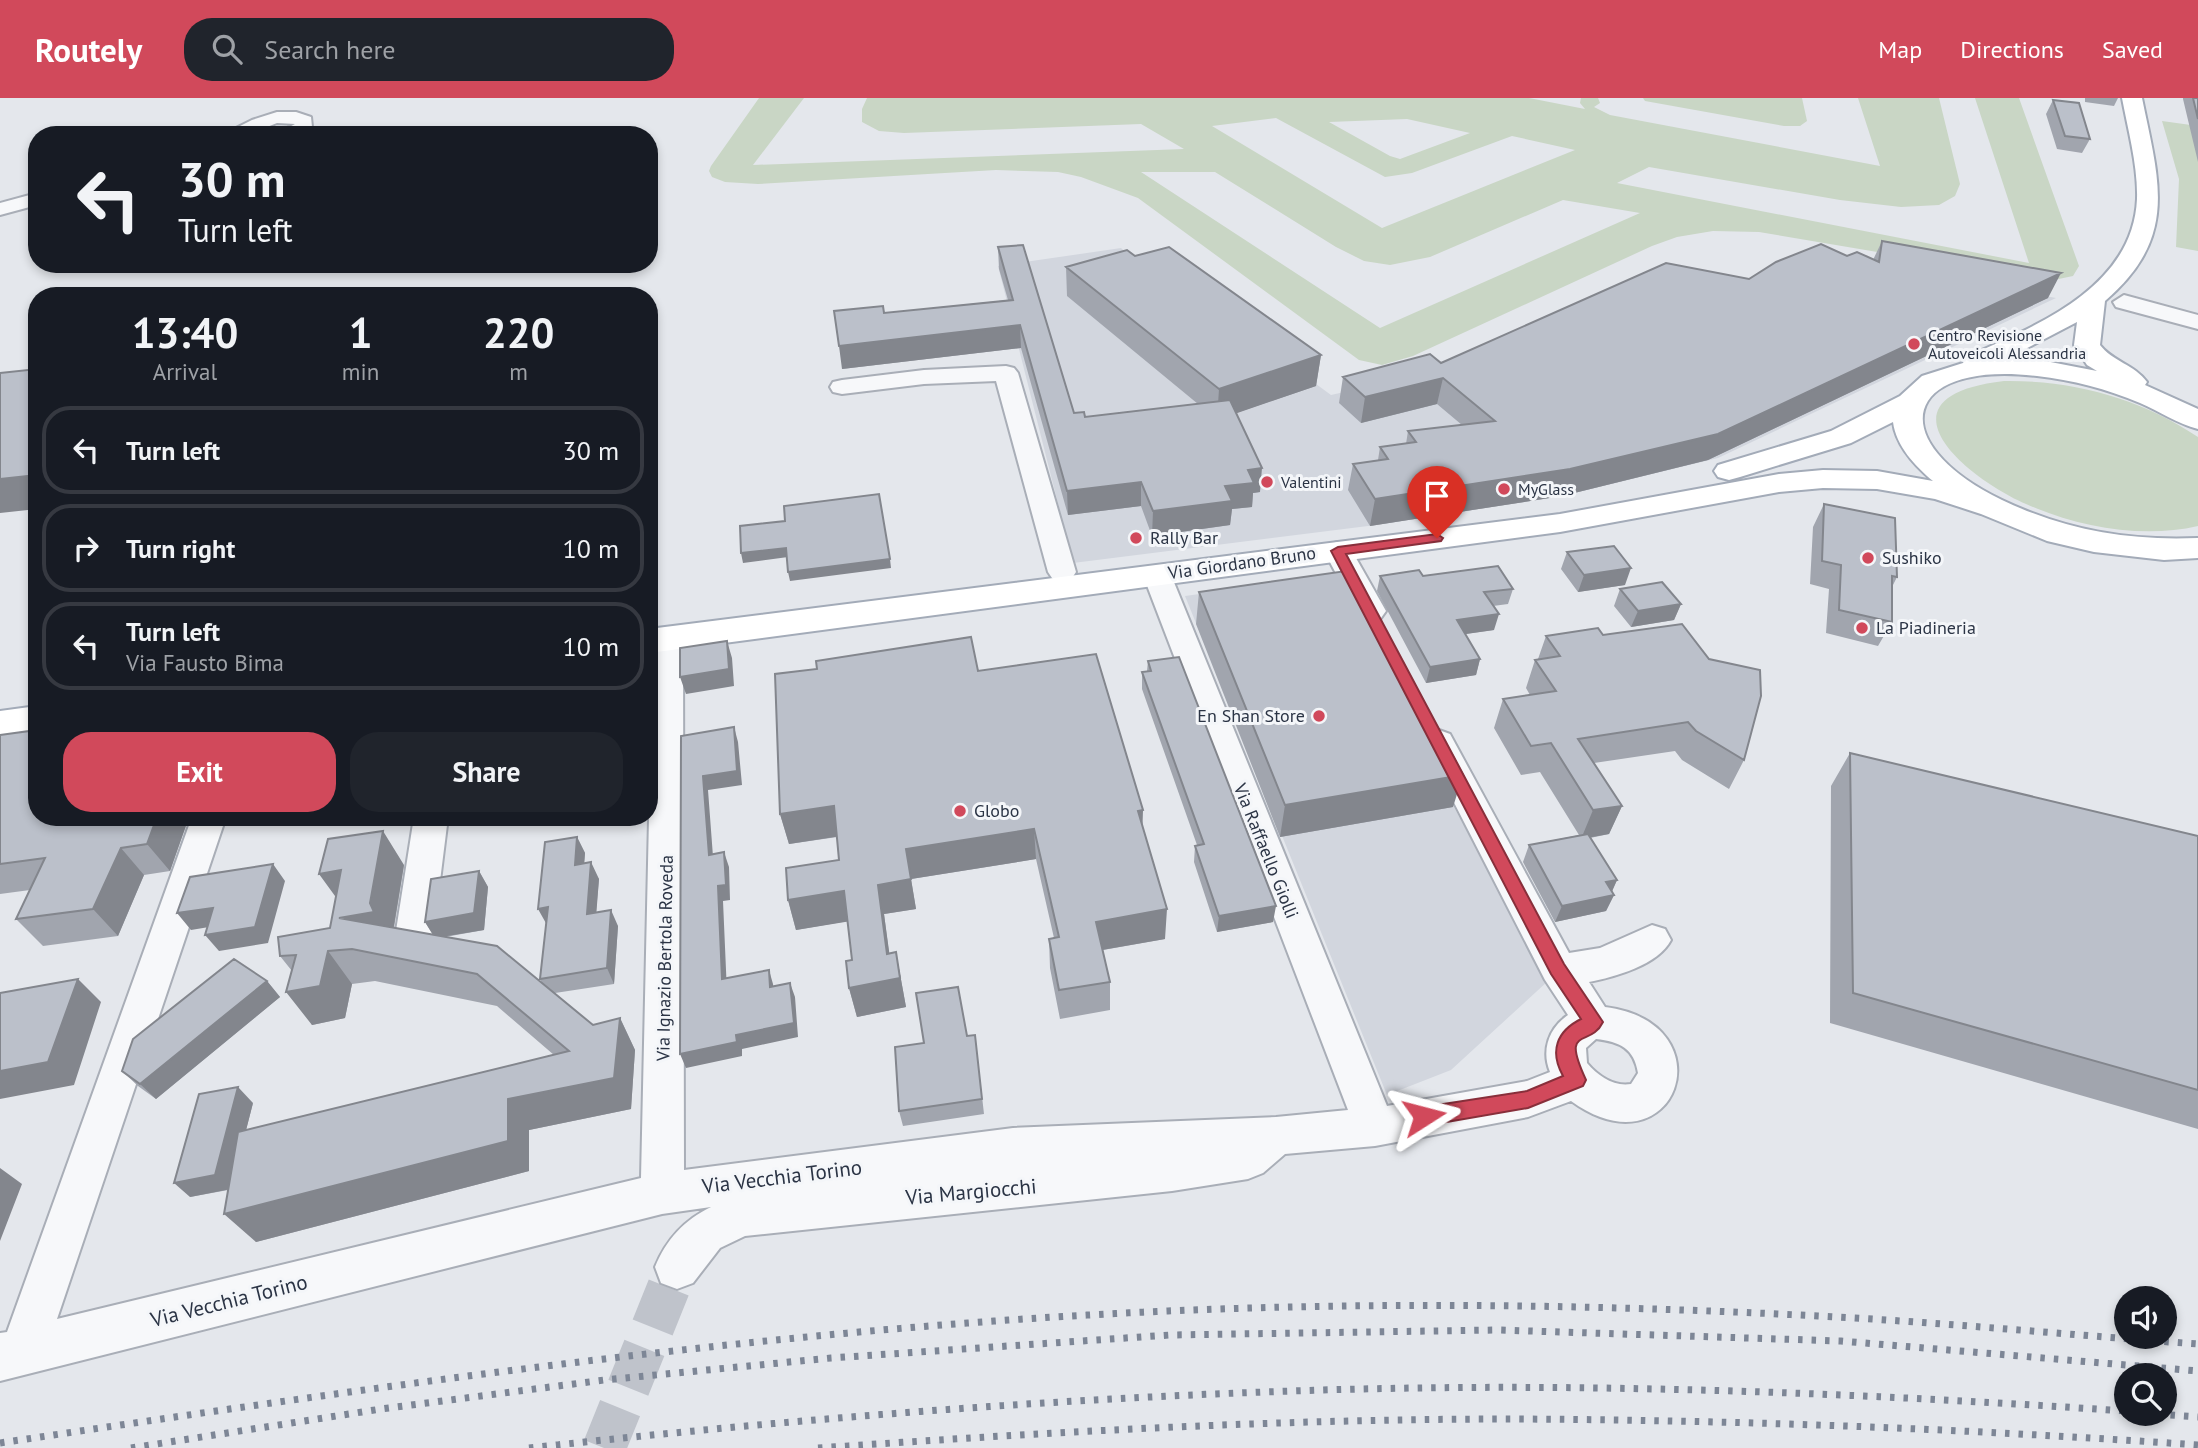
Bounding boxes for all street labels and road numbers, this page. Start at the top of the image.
street label: Via Giordano Bruno [1165,541,1317,584]
street label: Via Raffaello Giolli [1229,779,1304,922]
street label: Via Ignazio Bertola Roveda [651,855,678,1062]
street label: Via Vecchia Torino [700,1153,863,1200]
street label: Via Margiocchi [903,1172,1038,1211]
street label: Via Vecchia Torino [147,1268,310,1333]

